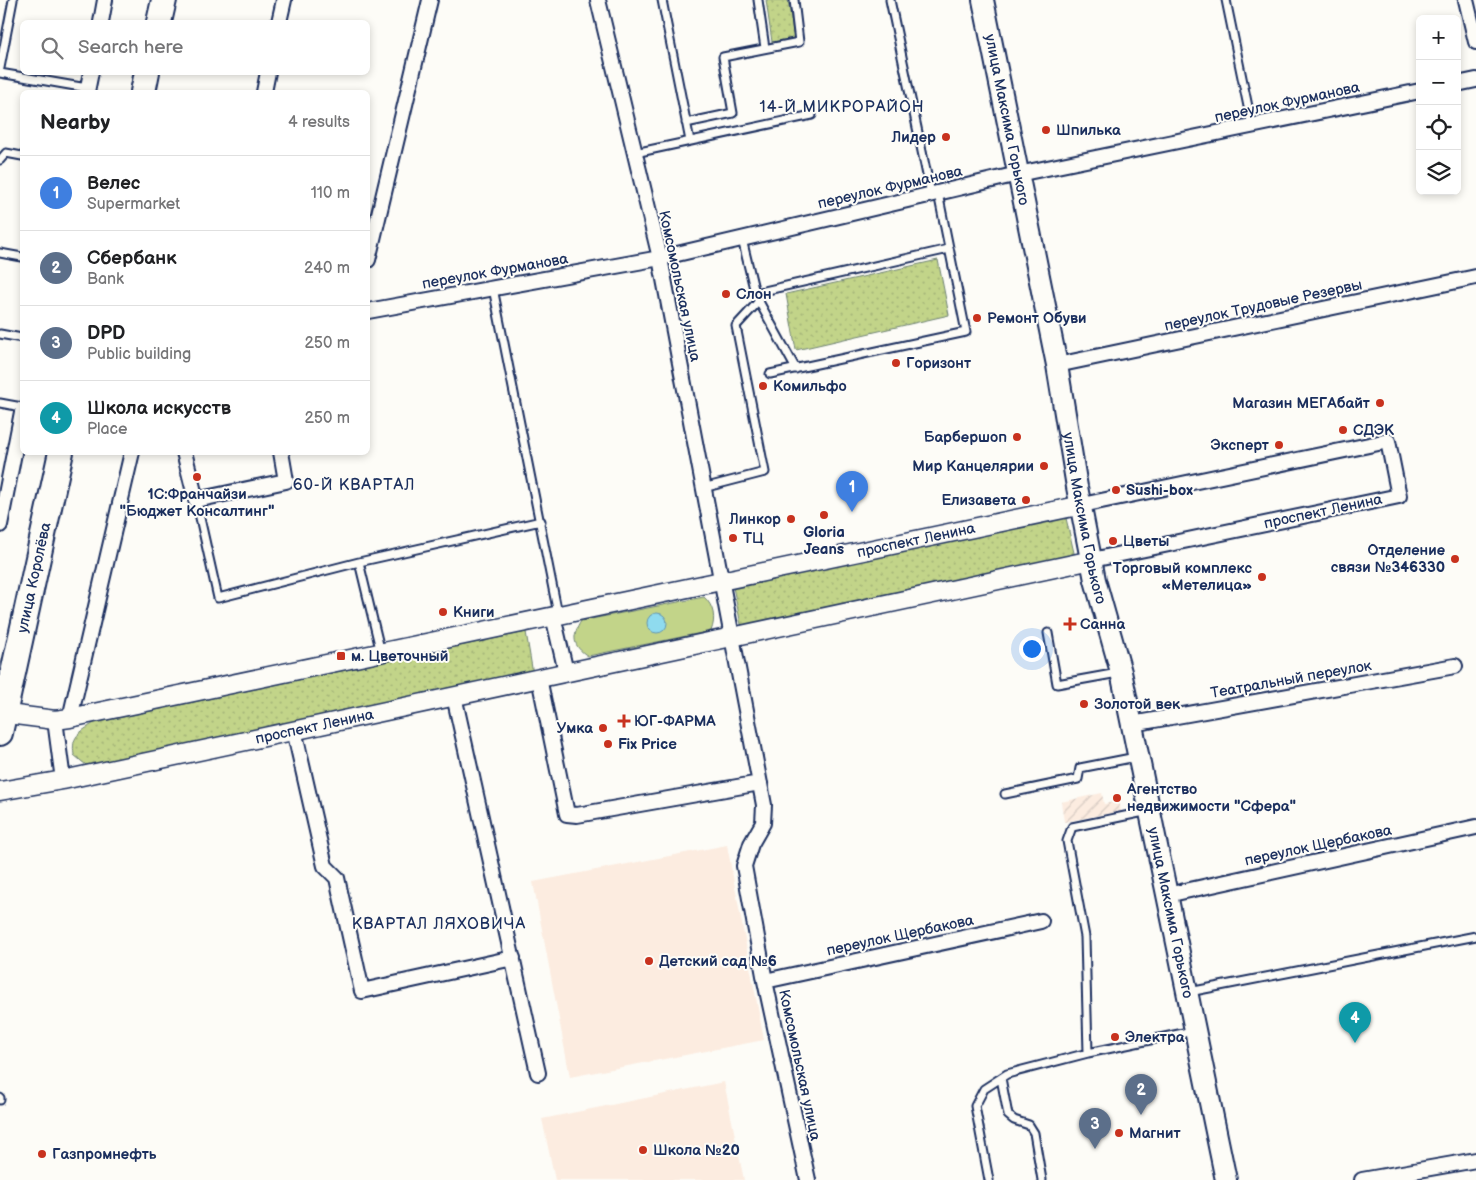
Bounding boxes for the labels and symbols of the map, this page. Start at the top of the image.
street label: улица Максима Горького [980,32,1033,207]
street label: переулок Фурманова [1213,78,1362,127]
district label: 14-Й МИКРОРАЙОН [759,98,925,117]
place label: Шпилька [1056,121,1121,140]
marker: Шпилька [1040,124,1052,136]
place label: Лидер [891,128,936,147]
marker: Лидер [940,131,952,143]
street label: переулок Фурманова [816,162,964,213]
street label: Комсомольская улица [654,209,705,363]
street label: переулок Фурманова [421,249,570,294]
street label: переулок Трудовые Резервы [1162,275,1364,336]
place label: Слон [736,285,772,304]
marker: Слон [720,288,732,300]
place label: Ремонт Обуви [987,309,1087,328]
marker: Ремонт Обуви [971,312,983,324]
place label: Горизонт [906,354,972,373]
marker: Горизонт [890,357,902,369]
place label: Комильфо [773,377,847,396]
marker: Комильфо [757,380,769,392]
place label: Магазин МЕГАбайт [1232,394,1371,413]
marker: Магазин МЕГАбайт [1374,397,1386,409]
place label: СДЭК [1353,421,1395,440]
marker: СДЭК [1337,424,1349,436]
place label: Барбершоп [924,428,1007,447]
marker: Барбершоп [1011,431,1023,443]
street label: улица Максима Горького [1058,431,1110,606]
place label: Эксперт [1211,436,1270,455]
marker: Эксперт [1273,439,1285,451]
place label: Мир Канцелярии [912,457,1034,476]
marker: Мир Канцелярии [1038,460,1050,472]
marker: 1С:Франчайзи "Бюджет Консалтинг" [191,471,203,483]
pin: 1 [836,471,868,512]
district label: 60-Й КВАРТАЛ [293,476,415,495]
place label: Sushi-box [1126,481,1193,500]
marker: Sushi-box [1110,484,1122,496]
place label: 1С:Франчайзи "Бюджет Консалтинг" [120,485,274,521]
street label: проспект Ленина [1262,490,1384,533]
place label: Елизавета [941,491,1016,510]
marker: Елизавета [1020,494,1032,506]
marker: Gloria Jeans [818,509,830,521]
place label: Линкор [728,510,781,529]
marker: Линкор [785,513,797,525]
street label: проспект Ленина [855,519,977,562]
street label: улица Королёва [13,520,55,635]
place label: Gloria Jeans [803,523,845,559]
place label: ТЦ [743,529,764,548]
marker: ТЦ [727,532,739,544]
place label: Цветы [1123,532,1170,551]
marker: Цветы [1107,535,1119,547]
place label: Отделение связи №346330 [1331,541,1445,577]
marker: Отделение связи №346330 [1449,553,1461,565]
place label: Торговый комплекс «Метелица» [1113,559,1252,595]
marker: Торговый комплекс «Метелица» [1256,571,1268,583]
place label: Книги [453,603,495,622]
marker: Книги [437,606,449,618]
place label: Санна [1080,615,1125,634]
marker: Санна [1064,618,1076,630]
your location [1019,636,1045,662]
place label: м. Цветочный [351,647,448,666]
marker: м. Цветочный [335,650,347,662]
street label: Театральный переулок [1209,656,1373,703]
place label: Золотой век [1094,695,1181,714]
marker: Золотой век [1078,698,1090,710]
street label: проспект Ленина [254,705,376,749]
place label: ЮГ-ФАРМА [634,712,716,731]
marker: ЮГ-ФАРМА [618,715,630,727]
place label: Умка [557,719,593,738]
marker: Умка [597,722,609,734]
place label: Fix Price [618,735,677,754]
marker: Fix Price [602,738,614,750]
place label: Агентство недвижимости "Сфера" [1126,780,1296,816]
marker: Агентство недвижимости "Сфера" [1111,792,1123,804]
street label: переулок Щербакова [1243,821,1394,870]
street label: улица Максима Горького [1143,825,1197,1000]
street label: переулок Щербакова [825,911,976,960]
district label: КВАРТАЛ ЛЯХОВИЧА [352,915,526,934]
place label: Детский сад №6 [659,952,777,971]
marker: Детский сад №6 [643,955,655,967]
street label: Комсомольская улица [774,988,825,1142]
pin: 4 [1339,1002,1371,1043]
place label: Электра [1125,1028,1185,1047]
marker: Электра [1109,1031,1121,1043]
pin: 2 [1125,1074,1157,1115]
pin: 3 [1079,1108,1111,1149]
place label: Магнит [1129,1124,1181,1143]
marker: Магнит [1113,1127,1125,1139]
place label: Школа №20 [653,1141,740,1160]
marker: Школа №20 [637,1144,649,1156]
place label: Газпромнефть [52,1145,157,1164]
marker: Газпромнефть [36,1148,48,1160]

